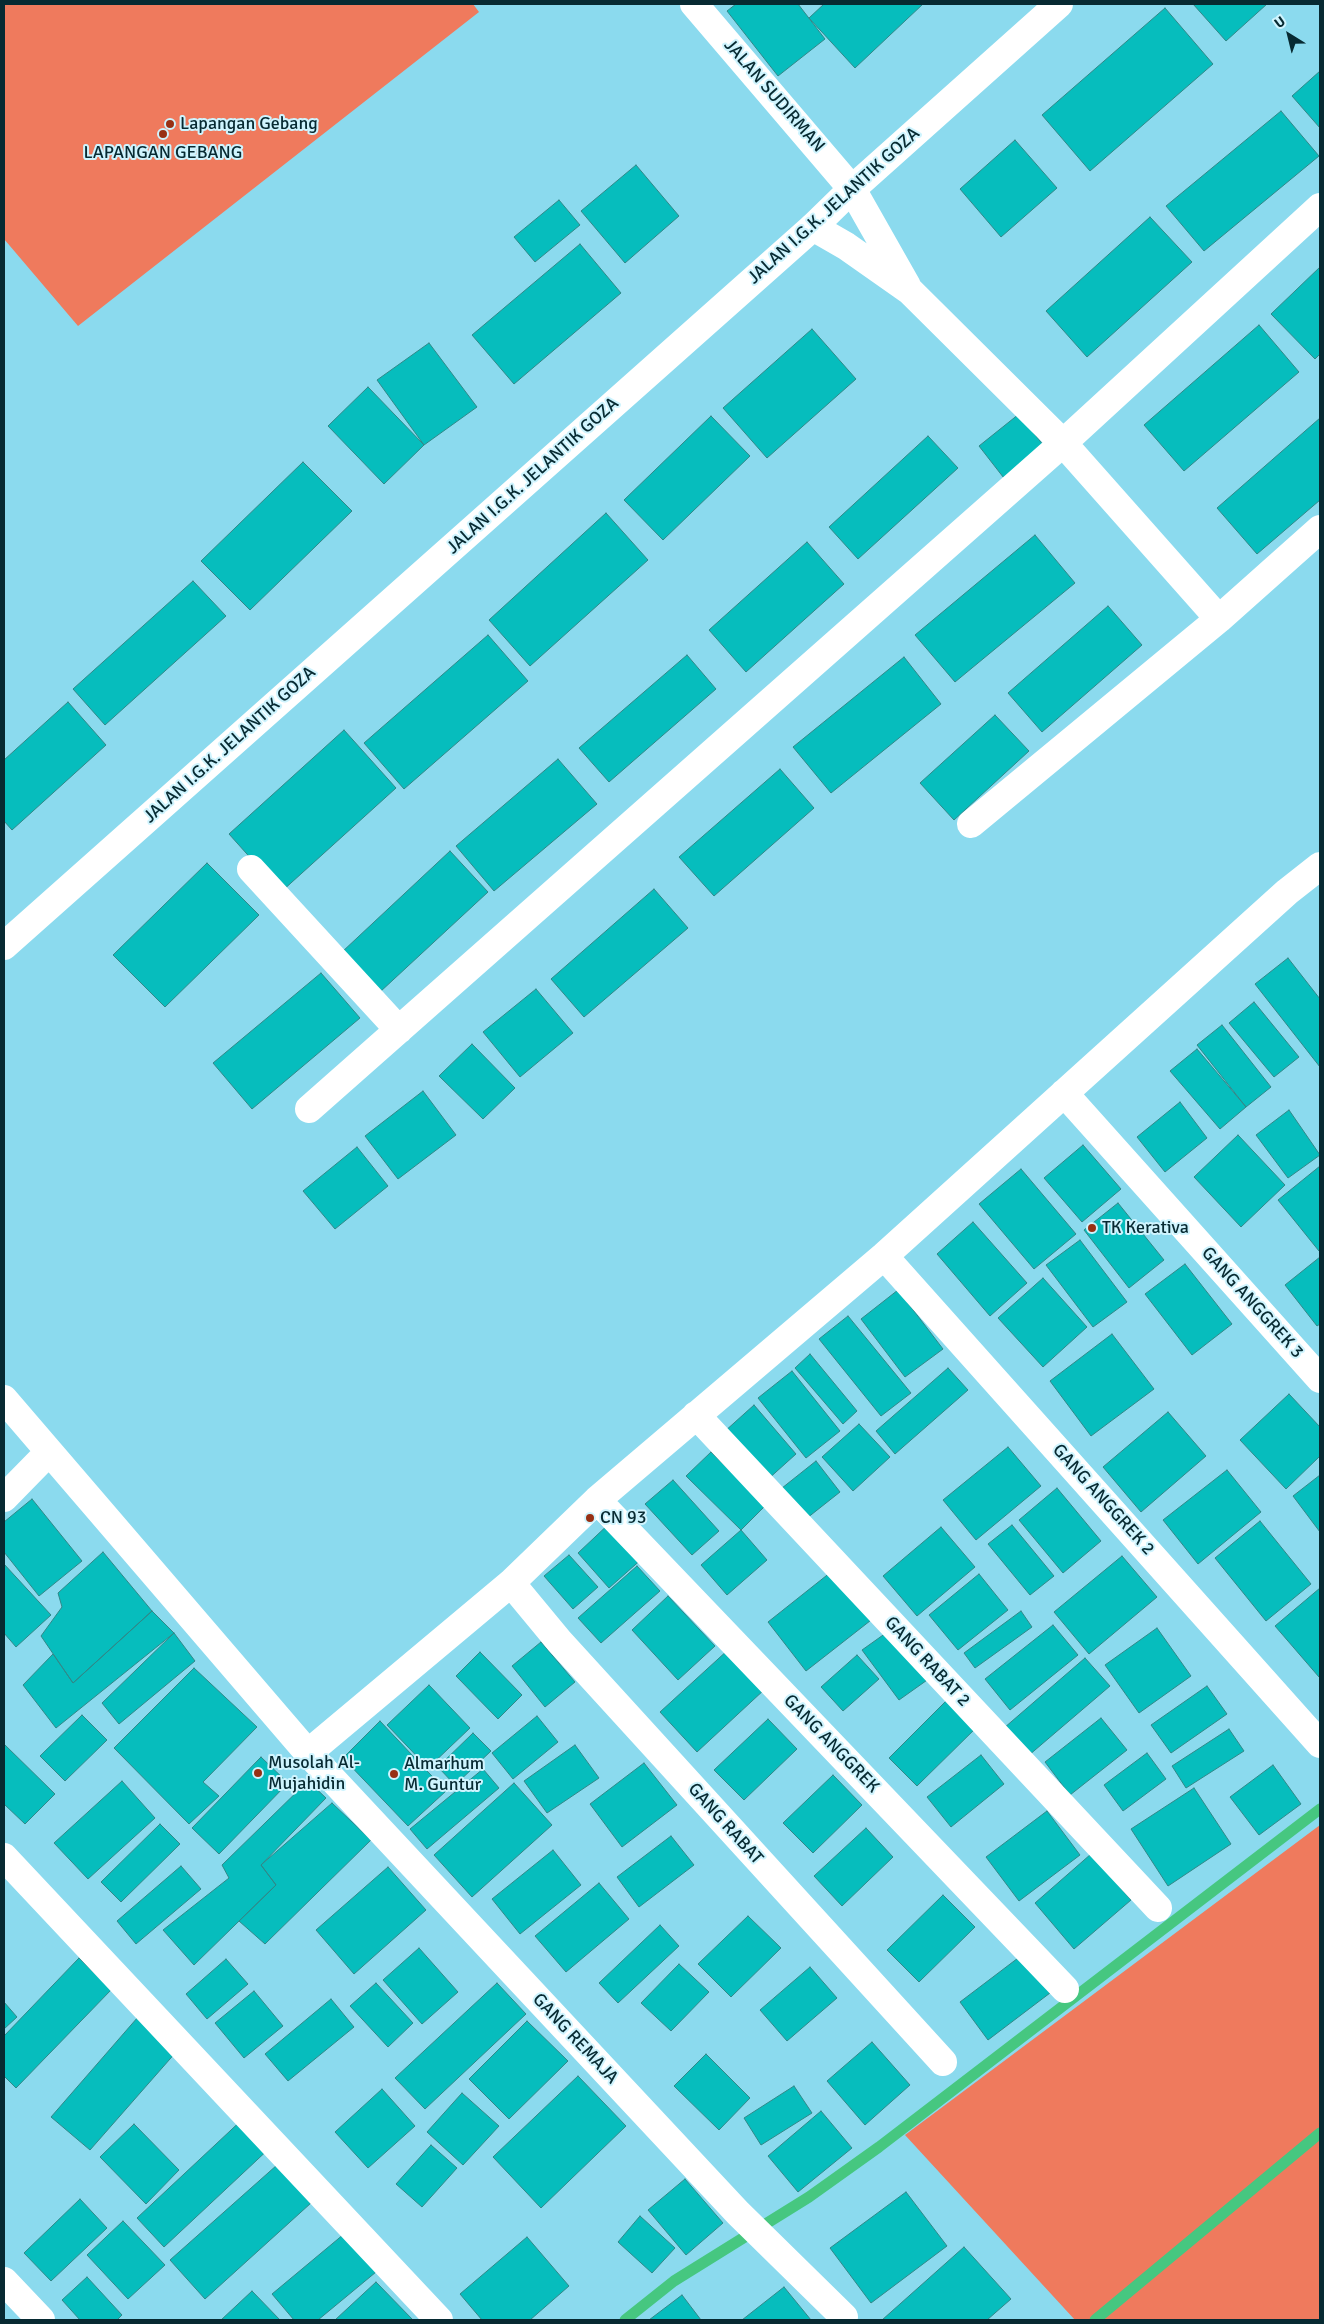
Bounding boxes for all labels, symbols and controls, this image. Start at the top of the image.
north arrow [1264,10,1314,60]
text: U [1271,13,1289,32]
street label: JALAN SUDIRMAN [719,35,829,157]
place label: Lapangan Gebang [180,113,318,135]
marker: Lapangan Gebang [164,118,176,130]
street label: JALAN I.G.K. JELANTIK GOZA [744,123,924,289]
marker: LAPANGAN GEBANG [157,128,169,140]
place label: LAPANGAN GEBANG [84,142,242,164]
street label: JALAN I.G.K. JELANTIK GOZA [443,393,623,559]
street label: JALAN I.G.K. JELANTIK GOZA [140,662,320,828]
place label: TK Kerativa [1102,1217,1189,1239]
marker: TK Kerativa [1086,1222,1098,1234]
street label: GANG ANGGREK 3 [1196,1243,1308,1363]
street label: GANG ANGGREK 2 [1047,1440,1159,1560]
place label: CN 93 [600,1507,646,1529]
marker: CN 93 [584,1512,596,1524]
street label: GANG RABAT 2 [880,1612,974,1712]
street label: GANG ANGGREK [779,1690,883,1798]
place label: Musolah Al- Mujahidin [268,1752,360,1795]
place label: Almarhum M. Guntur [404,1753,484,1796]
marker: Musolah Al- Mujahidin [252,1767,264,1779]
marker: Almarhum M. Guntur [388,1768,400,1780]
street label: GANG RABAT [683,1779,767,1869]
street label: GANG REMAJA [528,1989,622,2089]

